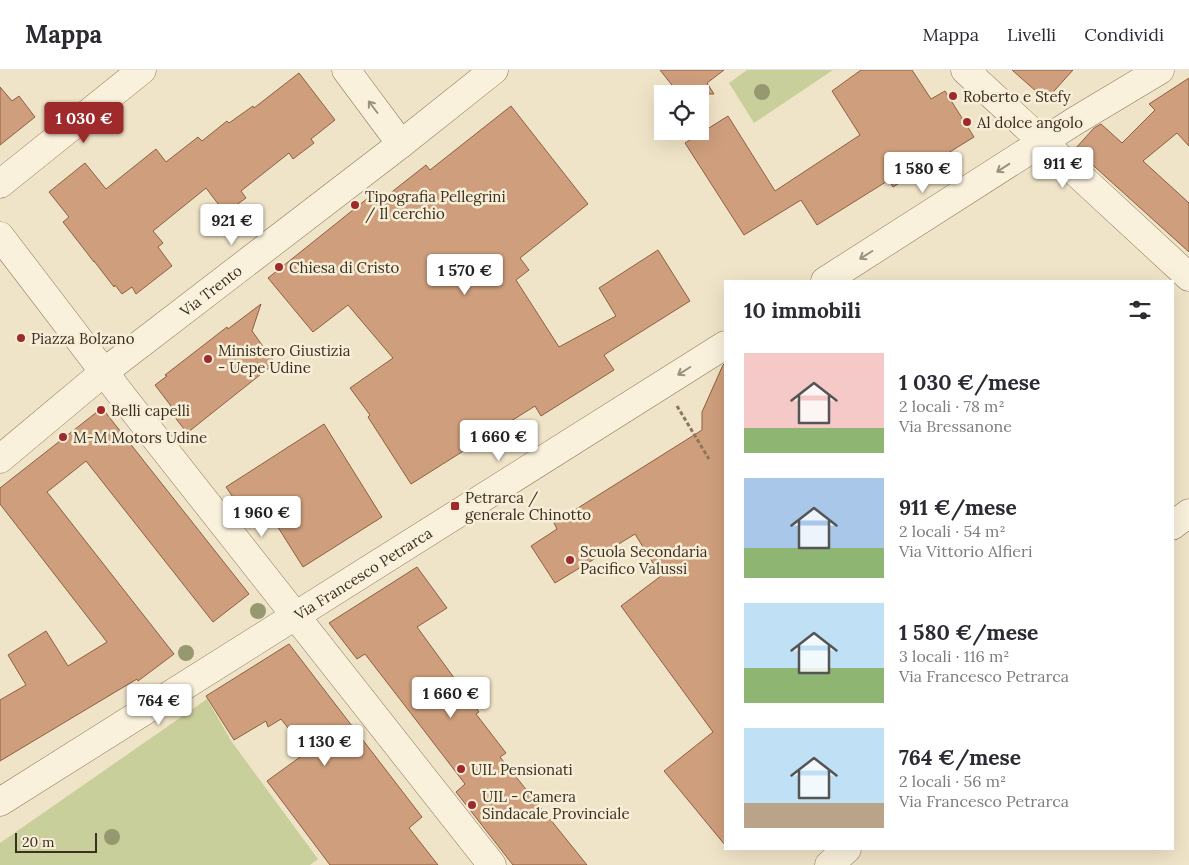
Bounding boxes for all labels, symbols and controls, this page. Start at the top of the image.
text: Mappa [25,19,102,50]
text: Mappa [922,23,979,46]
text: Livelli [1007,23,1056,46]
text: Condividi [1084,23,1164,46]
map controls [654,85,709,140]
button: locate [654,85,709,140]
place label: Roberto e Stefy [963,87,1071,106]
marker: Roberto e Stefy [947,90,959,102]
one-way arrow [368,101,379,114]
pin: 1 030 € [38,102,130,144]
text: 1 030 € [55,108,113,128]
place label: Al dolce angolo [976,113,1083,132]
marker: Al dolce angolo [961,116,973,128]
pin: 911 € [1028,146,1098,189]
pin: 1 580 € [877,152,969,194]
text: 911 € [1043,153,1083,173]
text: 1 580 € [895,158,951,178]
one-way arrow [996,163,1010,173]
place label: Tipografia Pellegrini / Il cerchio [365,187,506,224]
marker: Tipografia Pellegrini / Il cerchio [349,199,361,211]
pin: 921 € [197,204,267,246]
text: 921 € [211,210,253,230]
one-way arrow [859,250,873,260]
pin: 1 570 € [419,254,511,296]
place label: Chiesa di Cristo [289,258,400,277]
street label: Via Trento [175,260,246,321]
text: 1 570 € [438,260,492,280]
marker: Chiesa di Cristo [273,261,285,273]
icon: filters [1126,296,1154,324]
text: 10 immobili [744,297,861,324]
place label: Piazza Bolzano [31,329,135,348]
marker: Piazza Bolzano [15,332,27,344]
place label: Ministero Giustizia - Uepe Udine [218,341,351,377]
marker: Ministero Giustizia - Uepe Udine [202,353,214,365]
one-way arrow [677,366,691,376]
text: 1 030 €/mese [899,369,1040,396]
icon: home [784,373,844,433]
text: 2 locali · 78 m² [899,396,1005,416]
place label: Belli capelli [111,401,190,420]
marker: Belli capelli [95,404,107,416]
text: Via Bressanone [899,416,1012,436]
pin: 1 660 € [453,420,545,462]
text: 1 660 € [471,426,527,446]
place label: M-M Motors Udine [73,428,207,447]
marker: M-M Motors Udine [57,431,69,443]
place label: Petrarca / generale Chinotto [465,488,591,524]
text: 911 €/mese [899,494,1017,521]
pin: 1 960 € [216,496,308,538]
icon: home [784,498,844,558]
marker: Petrarca / generale Chinotto [449,500,461,512]
text: 1 960 € [234,502,290,522]
text: 2 locali · 54 m² [899,521,1006,541]
street label: Via Francesco Petrarca [290,523,436,624]
text: Via Vittorio Alfieri [899,541,1032,561]
place label: Scuola Secondaria Pacifico Valussi [580,542,708,578]
marker: Scuola Secondaria Pacifico Valussi [564,554,576,566]
text: 1 580 €/mese [899,619,1038,646]
icon: home [784,623,844,683]
text: 3 locali · 116 m² [899,646,1009,666]
text: Via Francesco Petrarca [899,666,1069,686]
pin: 1 660 € [405,676,497,719]
text: 1 660 € [423,683,479,703]
pin: 764 € [124,684,194,726]
text: 764 € [138,690,180,710]
pin: 1 130 € [279,724,371,767]
text: 1 130 € [298,731,352,751]
text: 764 €/mese [899,744,1021,771]
icon: home [784,748,844,808]
place label: UIL Pensionati [471,760,573,779]
marker: UIL Pensionati [455,763,467,775]
text: 2 locali · 56 m² [899,771,1006,791]
place label: UIL - Camera Sindacale Provinciale [482,787,630,823]
text: Via Francesco Petrarca [899,791,1069,811]
marker: UIL - Camera Sindacale Provinciale [466,799,478,811]
scale bar [15,830,98,853]
text: 20 m [22,833,54,851]

